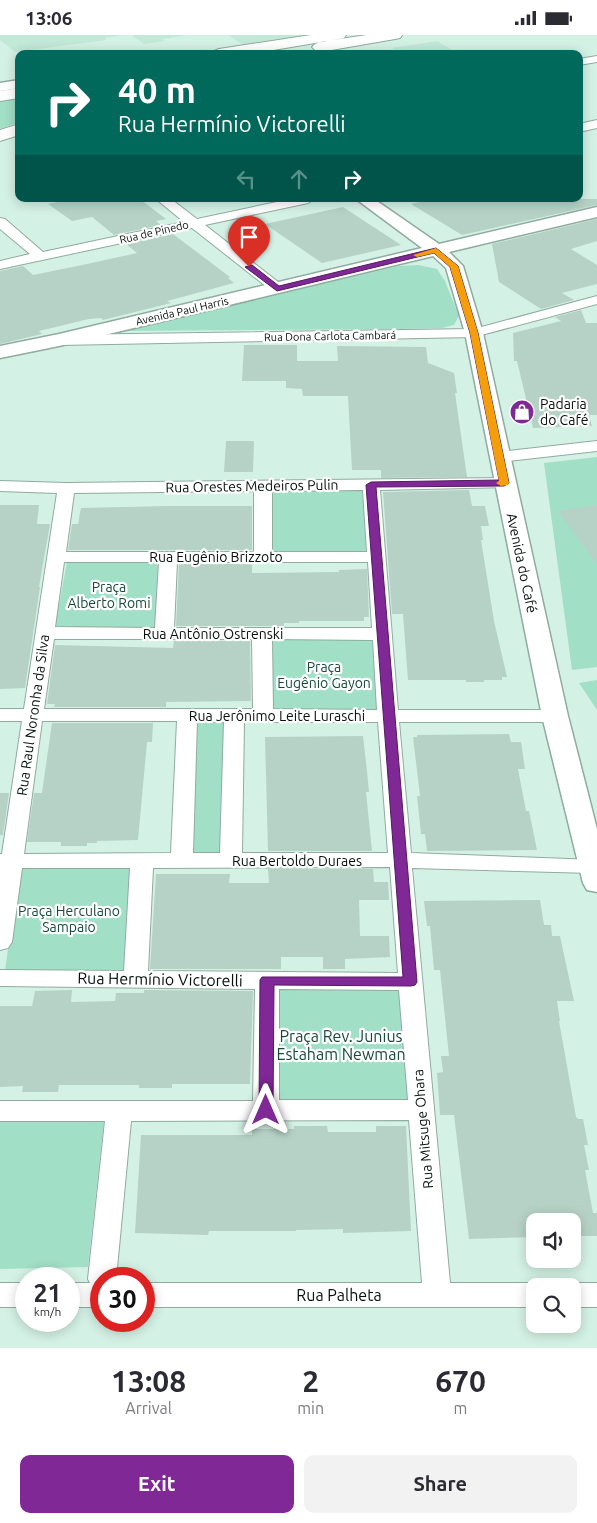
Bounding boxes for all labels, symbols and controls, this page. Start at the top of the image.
text: 13:06 [25,7,73,29]
icon: right [35,70,100,135]
text: 40 m [118,70,196,110]
text: Rua Hermínio Victorelli [118,111,346,136]
icon: left [232,165,260,193]
icon: ahead [285,165,313,193]
icon: right [338,165,366,193]
pin [228,216,270,267]
street label: Rua de Pinedo [118,218,190,246]
icon: arrive [235,223,263,251]
street label: Avenida Paul Harris [134,294,230,328]
street label: Rua Dona Carlota Cambará [264,329,396,343]
place label: Padaria do Café [540,396,588,428]
shop icon: Padaria do Café [509,399,535,425]
street label: Rua Orestes Medeiros Pulin [165,476,339,496]
street label: Avenida do Café [504,512,540,614]
street label: Rua Eugênio Brizzoto [149,549,283,565]
park label: Praça Alberto Romi [67,579,151,611]
street label: Rua Antônio Ostrenski [143,626,283,642]
street label: Rua Raul Noronha da Silva [14,633,52,797]
park label: Praça Eugênio Gayon [277,659,371,691]
street label: Rua Jerônimo Leite Luraschi [189,708,365,724]
street label: Rua Bertoldo Duraes [232,853,362,869]
park label: Praça Herculano Sampaio [18,903,120,935]
street label: Rua Hermínio Victorelli [77,969,243,989]
park label: Praça Rev. Junius Estaham Newman [276,1027,406,1063]
street label: Rua Mitsuge Ohara [410,1069,436,1189]
position arrow [239,1083,291,1135]
map controls [526,1213,581,1333]
button: sound [526,1213,581,1268]
speed limit sign: 30 [90,1267,155,1332]
button: search [526,1278,581,1333]
text: 21 [33,1279,62,1307]
street label: Rua Palheta [296,1286,382,1304]
text: km/h [34,1305,61,1318]
text: 13:08 [111,1364,186,1398]
text: 2 [302,1364,319,1398]
text: 670 [435,1364,486,1398]
text: Arrival [125,1399,172,1417]
text: min [297,1399,324,1417]
text: m [454,1399,467,1417]
button: Exit [20,1455,294,1513]
button: Share [304,1455,577,1513]

